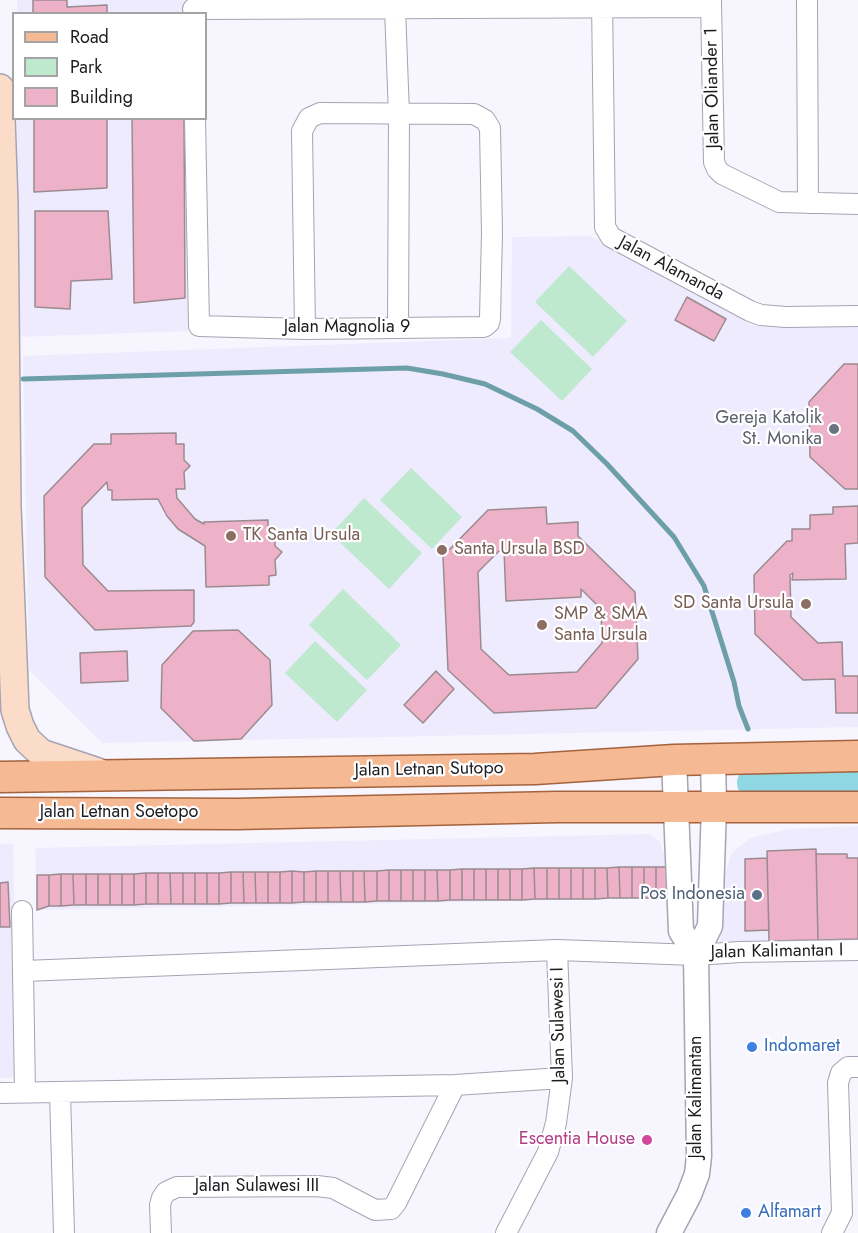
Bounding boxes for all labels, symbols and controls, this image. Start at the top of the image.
legend [12,12,207,120]
text: Road [70,24,109,50]
street label: Jalan Oliander 1 [701,27,725,149]
text: Park [70,54,102,80]
text: Building [70,84,133,110]
street label: Jalan Alamanda [615,232,727,306]
street label: Jalan Magnolia 9 [284,317,410,339]
place label: Gereja Katolik St. Monika [715,408,822,450]
marker: Gereja Katolik St. Monika [827,422,841,436]
place label: TK Santa Ursula [243,525,360,547]
marker: TK Santa Ursula [224,529,238,543]
place label: Santa Ursula BSD [454,539,585,561]
marker: Santa Ursula BSD [435,543,449,557]
place label: SD Santa Ursula [673,593,794,615]
marker: SD Santa Ursula [799,597,813,611]
place label: SMP & SMA Santa Ursula [554,604,648,646]
marker: SMP & SMA Santa Ursula [535,618,549,632]
street label: Jalan Letnan Sutopo [354,758,504,782]
street label: Jalan Letnan Soetopo [40,802,198,824]
place label: Pos Indonesia [640,884,745,906]
marker: Pos Indonesia [750,888,764,902]
street label: Jalan Kalimantan I [710,940,844,964]
street label: Jalan Sulawesi I [547,967,571,1083]
street label: Jalan Kalimantan [686,1036,708,1158]
place label: Indomaret [764,1036,840,1058]
marker: Indomaret [745,1040,759,1054]
place label: Escentia House [519,1129,635,1151]
marker: Escentia House [640,1133,654,1147]
street label: Jalan Sulawesi III [195,1176,319,1198]
place label: Alfamart [758,1202,821,1224]
marker: Alfamart [739,1206,753,1220]

